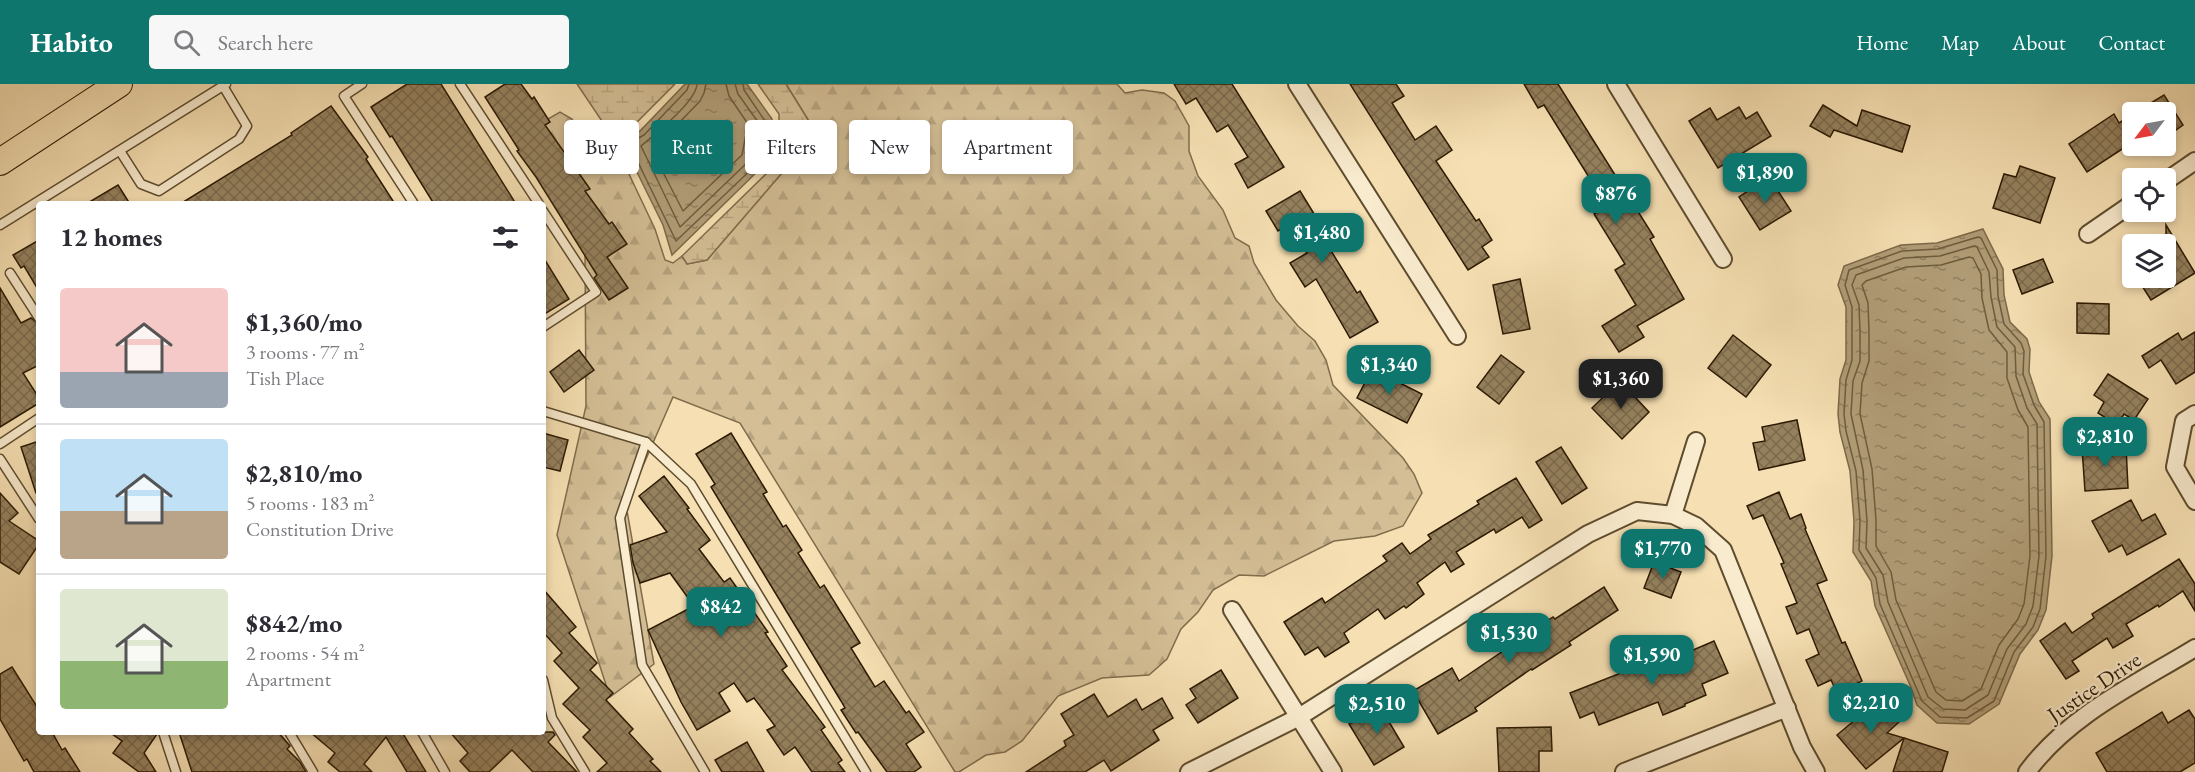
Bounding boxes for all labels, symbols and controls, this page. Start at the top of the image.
search box [149,15,569,69]
text: Habito [30,24,113,60]
icon: search [170,26,203,59]
text: Search here [218,28,313,57]
text: Home [1856,29,1908,56]
text: Map [1941,29,1979,56]
text: About [2012,29,2065,56]
text: Contact [2098,29,2165,56]
north arrow [2122,102,2176,156]
map controls [2122,102,2176,288]
chip: Buy [564,120,639,174]
chip: Rent [651,120,733,174]
chip: Filters [745,120,837,174]
chip: New [849,120,930,174]
chip: Apartment [942,120,1073,174]
pin: $1,890 [1716,153,1814,204]
text: $1,890 [1737,159,1793,185]
button: locate [2122,168,2176,222]
pin: $876 [1580,174,1652,225]
text: $876 [1596,180,1636,206]
pin: $1,480 [1273,213,1371,264]
text: $1,480 [1294,219,1350,245]
text: 12 homes [60,220,162,254]
icon: filters [489,221,522,254]
button: layers [2122,234,2176,288]
text: $1,360/mo [246,305,362,339]
icon: home [108,312,180,384]
text: 3 rooms · 77 m² [246,339,365,365]
pin: $1,340 [1340,345,1438,396]
text: $1,340 [1361,351,1417,377]
pin: $1,360 [1572,359,1670,410]
text: Tish Place [246,365,324,391]
text: $1,360 [1593,365,1649,391]
pin: $2,810 [2056,417,2154,468]
text: $2,810 [2077,423,2133,449]
text: $2,810/mo [246,456,362,490]
icon: home [108,463,180,535]
text: 5 rooms · 183 m² [246,490,374,516]
text: Constitution Drive [246,516,393,542]
pin: $1,770 [1614,529,1712,580]
text: $1,770 [1635,535,1691,561]
pin: $842 [685,587,757,638]
text: $842 [701,593,741,619]
text: $842/mo [246,606,342,640]
icon: home [108,613,180,685]
pin: $1,530 [1460,613,1558,664]
text: $1,530 [1481,619,1537,645]
pin: $1,590 [1603,635,1701,686]
text: 2 rooms · 54 m² [246,640,365,666]
text: $1,590 [1624,641,1680,667]
street label: Justice Drive [2040,645,2147,730]
text: Apartment [246,666,331,692]
pin: $2,210 [1822,683,1920,734]
pin: $2,510 [1328,684,1426,735]
text: $2,210 [1843,689,1899,715]
text: $2,510 [1349,690,1405,716]

